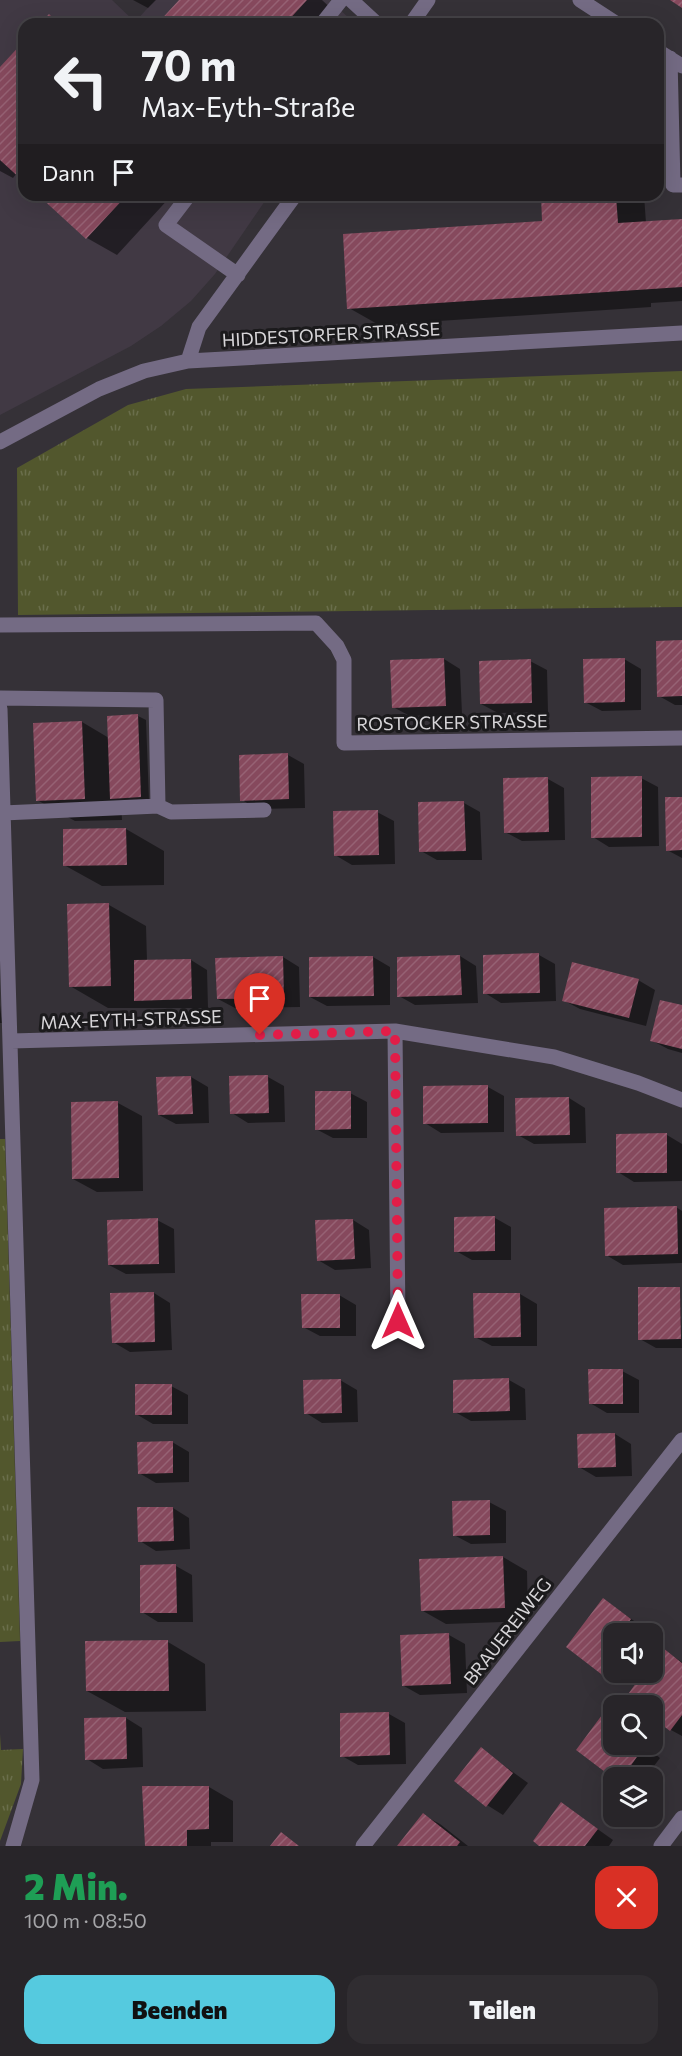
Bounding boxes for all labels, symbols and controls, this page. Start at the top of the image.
text: 70 m [141,38,236,90]
icon: left [42,42,120,120]
text: Max-Eyth-Straße [141,90,355,123]
icon: arrive [107,156,140,189]
text: Dann [42,159,95,186]
street label: HIDDESTORFER STRASSE [221,317,441,351]
street label: ROSTOCKER STRASSE [356,709,548,735]
pin [234,973,285,1035]
icon: arrive [243,982,276,1015]
street label: MAX-EYTH-STRASSE [40,1005,222,1033]
position arrow [366,1289,430,1353]
street label: BRAUEREIWEG [458,1573,556,1689]
map controls [603,1623,663,1827]
button: sound [603,1623,663,1683]
button: search [603,1695,663,1755]
button: layers [603,1767,663,1827]
text: 2 Min. [24,1863,128,1907]
button: close [595,1866,658,1929]
text: 100 m · 08:50 [24,1908,147,1932]
button: Beenden [24,1975,335,2044]
button: Teilen [347,1975,658,2044]

